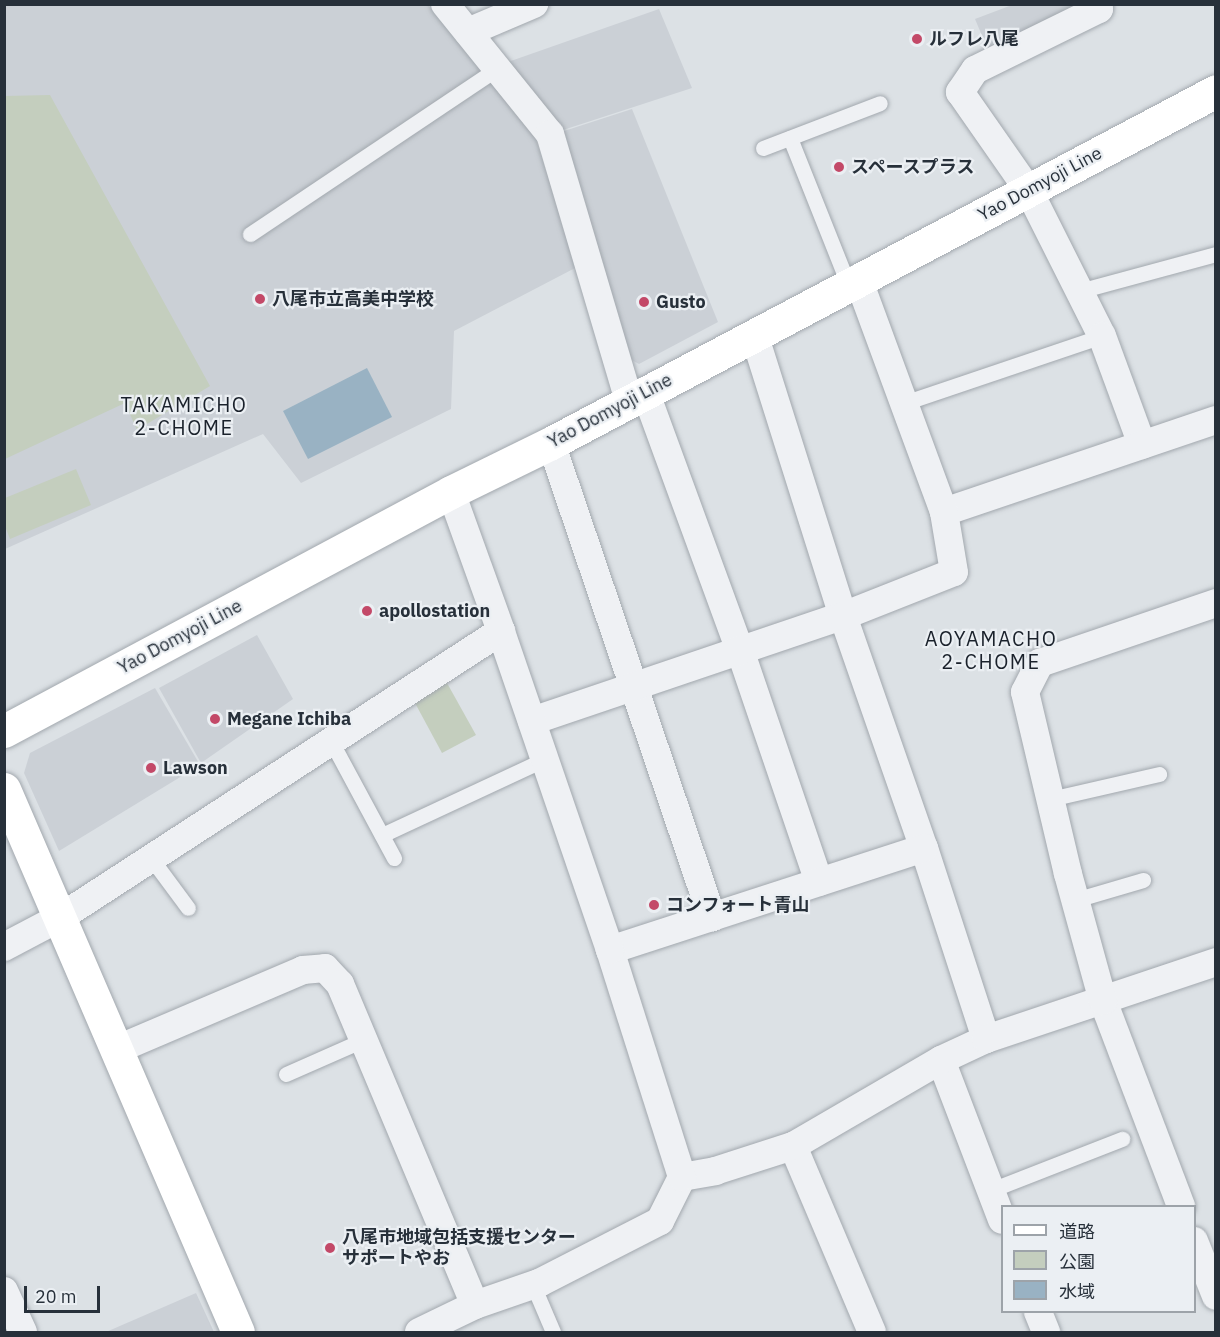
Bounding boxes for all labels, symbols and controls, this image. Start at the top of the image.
place label: ルフレ八尾 [929,28,1019,50]
marker: ルフレ八尾 [910,32,924,46]
street label: Yao Domyoji Line [974,142,1106,226]
place label: スペースプラス [851,156,977,178]
marker: スペースプラス [832,160,846,174]
place label: 八尾市立高美中学校 [272,288,434,310]
place label: Gusto [656,291,706,313]
marker: 八尾市立高美中学校 [253,292,267,306]
marker: Gusto [637,295,651,309]
street label: Yao Domyoji Line [544,369,676,453]
district label: TAKAMICHO 2-CHOME [121,393,247,440]
street label: Yao Domyoji Line [114,595,246,679]
place label: apollostation [379,600,490,622]
marker: apollostation [360,604,374,618]
district label: AOYAMACHO 2-CHOME [925,626,1057,673]
place label: Megane Ichiba [227,708,351,730]
marker: Megane Ichiba [208,712,222,726]
place label: Lawson [163,757,228,779]
marker: Lawson [144,761,158,775]
place label: コンフォート青山 [666,894,810,916]
marker: コンフォート青山 [647,898,661,912]
legend [1001,1205,1196,1313]
text: 道路 [1059,1220,1095,1243]
place label: 八尾市地域包括支援センター サポートやお [342,1227,576,1270]
marker: 八尾市地域包括支援センター サポートやお [323,1241,337,1255]
text: 公園 [1059,1250,1095,1273]
scale bar [27,1274,104,1312]
text: 水域 [1059,1280,1095,1303]
text: 20 m [35,1285,77,1308]

